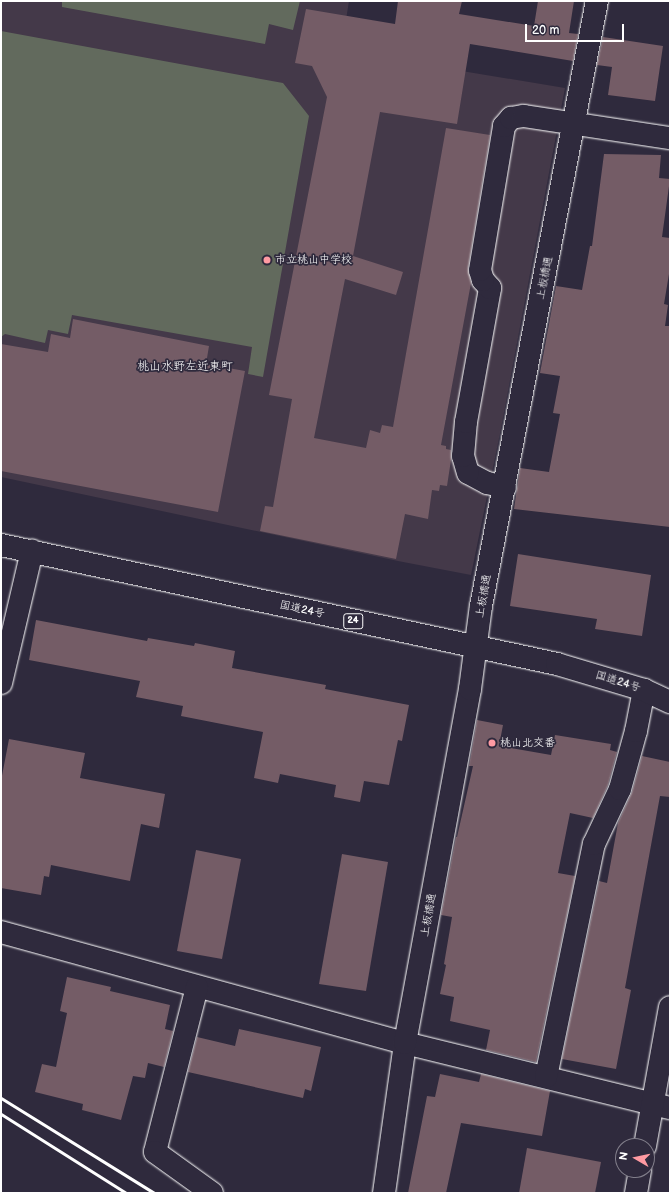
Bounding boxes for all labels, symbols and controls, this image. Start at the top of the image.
scale bar [527,16,626,42]
text: 20 m [532,23,559,38]
place label: 市立桃山中学校 [275,253,352,267]
marker: 市立桃山中学校 [262,255,272,265]
street label: 上板橋通 [534,255,556,301]
district label: 桃山水野左近東町 [137,360,233,374]
street label: 上板橋通 [474,573,494,619]
street label: 国道24号 [278,599,326,621]
road number: 24 [343,613,363,629]
street label: 国道24号 [594,669,642,695]
place label: 桃山北交番 [500,736,555,750]
marker: 桃山北交番 [487,738,497,748]
street label: 上板橋通 [419,892,439,938]
north arrow [615,1138,655,1178]
text: N [617,1151,631,1161]

